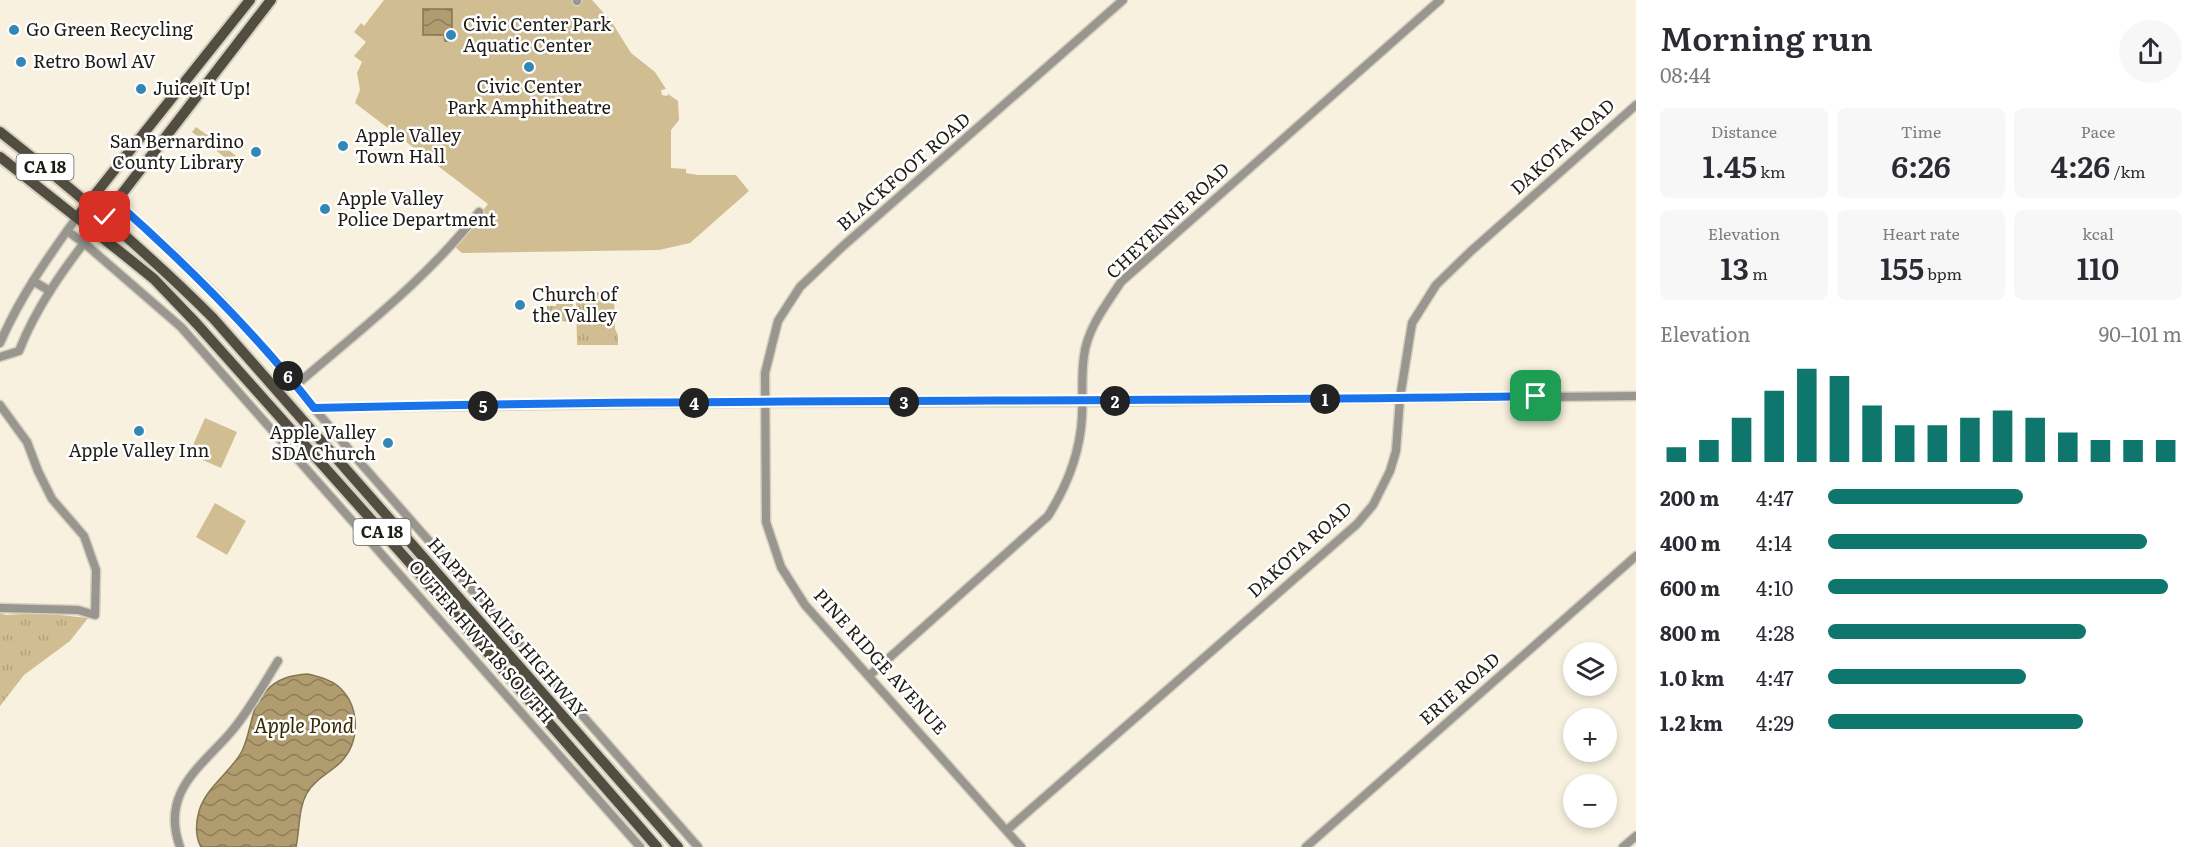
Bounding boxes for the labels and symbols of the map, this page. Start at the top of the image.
place label: Civic Center Park Aquatic Center [463,10,612,58]
place label: Go Green Recycling [26,15,194,42]
marker: Go Green Recycling [7,23,21,37]
marker: Civic Center Park Aquatic Center [444,28,458,42]
place label: Retro Bowl AV [33,47,156,74]
marker: Retro Bowl AV [14,55,28,69]
marker: Civic Center Park Amphitheatre [522,60,536,74]
place label: Civic Center Park Amphitheatre [447,72,611,120]
place label: Juice It Up! [153,74,251,101]
marker: Juice It Up! [134,82,148,96]
street label: DAKOTA ROAD [1504,91,1620,200]
street label: BLACKFOOT ROAD [830,105,976,237]
place label: Apple Valley Town Hall [355,121,462,169]
place label: San Bernardino County Library [110,127,245,175]
marker: Apple Valley Town Hall [336,139,350,153]
marker: San Bernardino County Library [249,145,263,159]
road number: CA 18 [16,154,74,180]
street label: CHEYENNE ROAD [1099,155,1235,285]
place label: Apple Valley Police Department [337,184,497,232]
pin [79,191,130,242]
marker: Apple Valley Police Department [318,202,332,216]
place label: Church of the Valley [532,280,620,328]
marker: Church of the Valley [513,298,527,312]
pin: 6 [273,361,303,391]
pin [1510,370,1561,421]
pin: 1 [1310,384,1340,414]
pin: 2 [1100,386,1130,416]
pin: 3 [889,387,919,417]
pin: 4 [679,388,709,418]
pin: 5 [468,391,498,421]
place label: Apple Valley SDA Church [270,418,377,466]
marker: Apple Valley Inn [132,424,146,438]
place label: Apple Valley Inn [68,436,210,463]
marker: Apple Valley SDA Church [381,436,395,450]
street label: DAKOTA ROAD [1241,494,1357,603]
road number: CA 18 [354,519,410,545]
street label: HAPPY TRAILS HIGHWAY [422,531,594,723]
street label: OUTER HWY 18 SOUTH [403,553,561,729]
street label: PINE RIDGE AVENUE [808,582,954,740]
street label: ERIE ROAD [1413,645,1505,731]
water label: Apple Pond [254,709,355,739]

